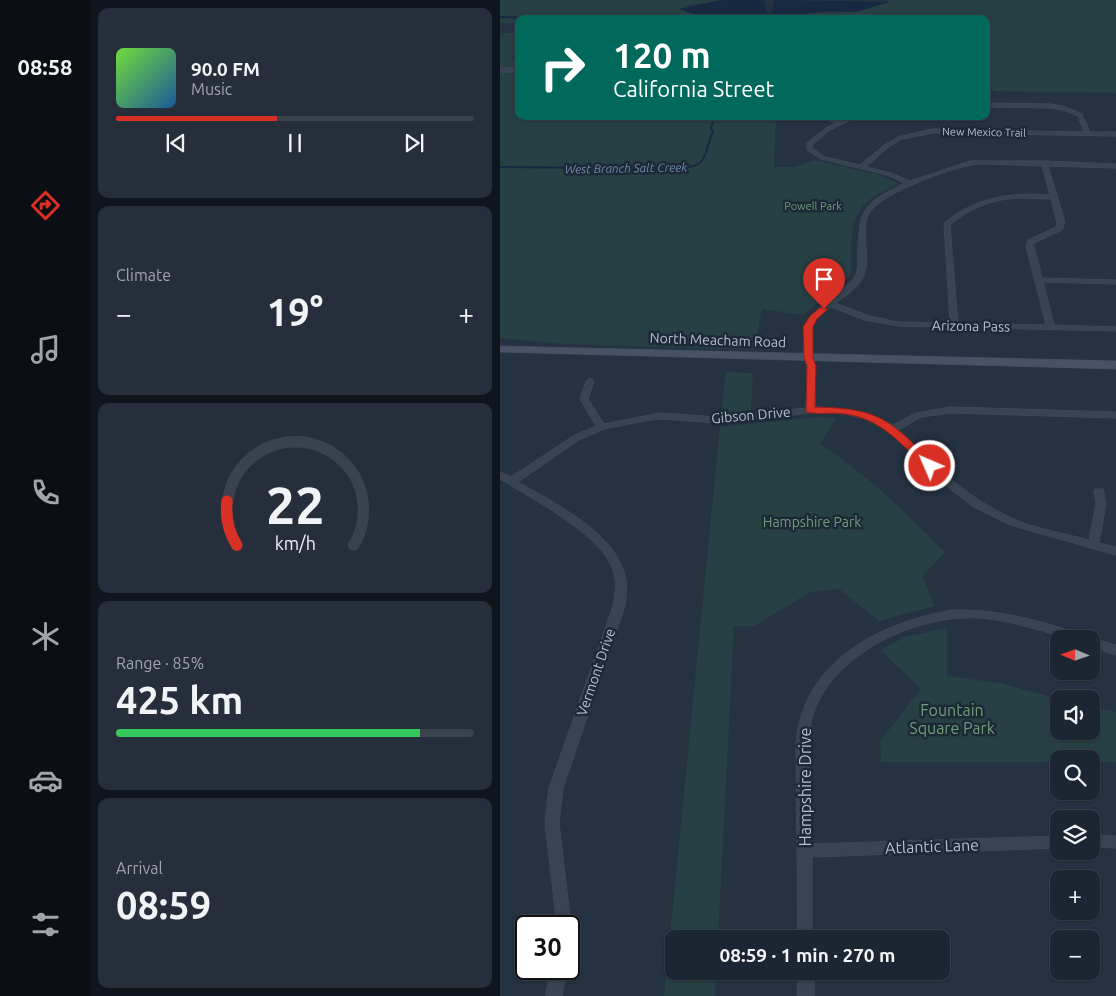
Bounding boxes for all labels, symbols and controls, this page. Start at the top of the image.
icon: right [530,35,595,100]
text: 120 m [613,35,711,75]
text: 08:58 [17,54,73,79]
text: 90.0 FM [191,58,260,80]
text: California Street [613,76,774,101]
text: Music [191,80,232,98]
street label: New Mexico Trail [942,125,1026,139]
icon: previous [162,129,190,157]
icon: pause [281,129,309,157]
icon: next [400,129,428,157]
water label: West Branch Salt Creek [564,160,688,176]
icon: directions [28,188,63,223]
park label: Powell Park [784,200,842,212]
pin [803,258,845,309]
icon: arrive [810,265,838,293]
text: Climate [116,266,171,284]
text: 19° [267,291,323,333]
text: − [116,298,132,329]
text: + [458,298,474,329]
street label: Arizona Pass [932,317,1010,335]
street label: North Meacham Road [649,330,787,350]
icon: music [28,332,63,367]
street label: Gibson Drive [711,404,791,426]
position arrow [903,439,955,491]
icon: phone [28,475,63,510]
text: 22 [266,476,324,534]
park label: Hampshire Park [763,514,861,530]
text: km/h [274,533,316,553]
icon: climate [28,619,63,654]
street label: Vermont Drive [574,626,618,718]
north arrow [1050,630,1100,680]
map controls [1050,630,1100,980]
text: Range · 85% [116,654,204,672]
text: 425 km [116,679,243,721]
button: sound [1050,690,1100,740]
park label: Fountain Square Park [909,701,995,737]
street label: Hampshire Drive [796,728,814,846]
button: search [1050,750,1100,800]
icon: car [28,763,63,798]
button: layers [1050,810,1100,860]
street label: Atlantic Lane [885,835,979,857]
text: Arrival [116,859,163,877]
button: + [1050,870,1100,920]
text: 08:59 [116,884,211,926]
icon: filters [28,907,63,942]
speed limit sign: 30 [515,915,580,980]
button: − [1050,930,1100,980]
text: 08:59 · 1 min · 270 m [720,944,895,966]

